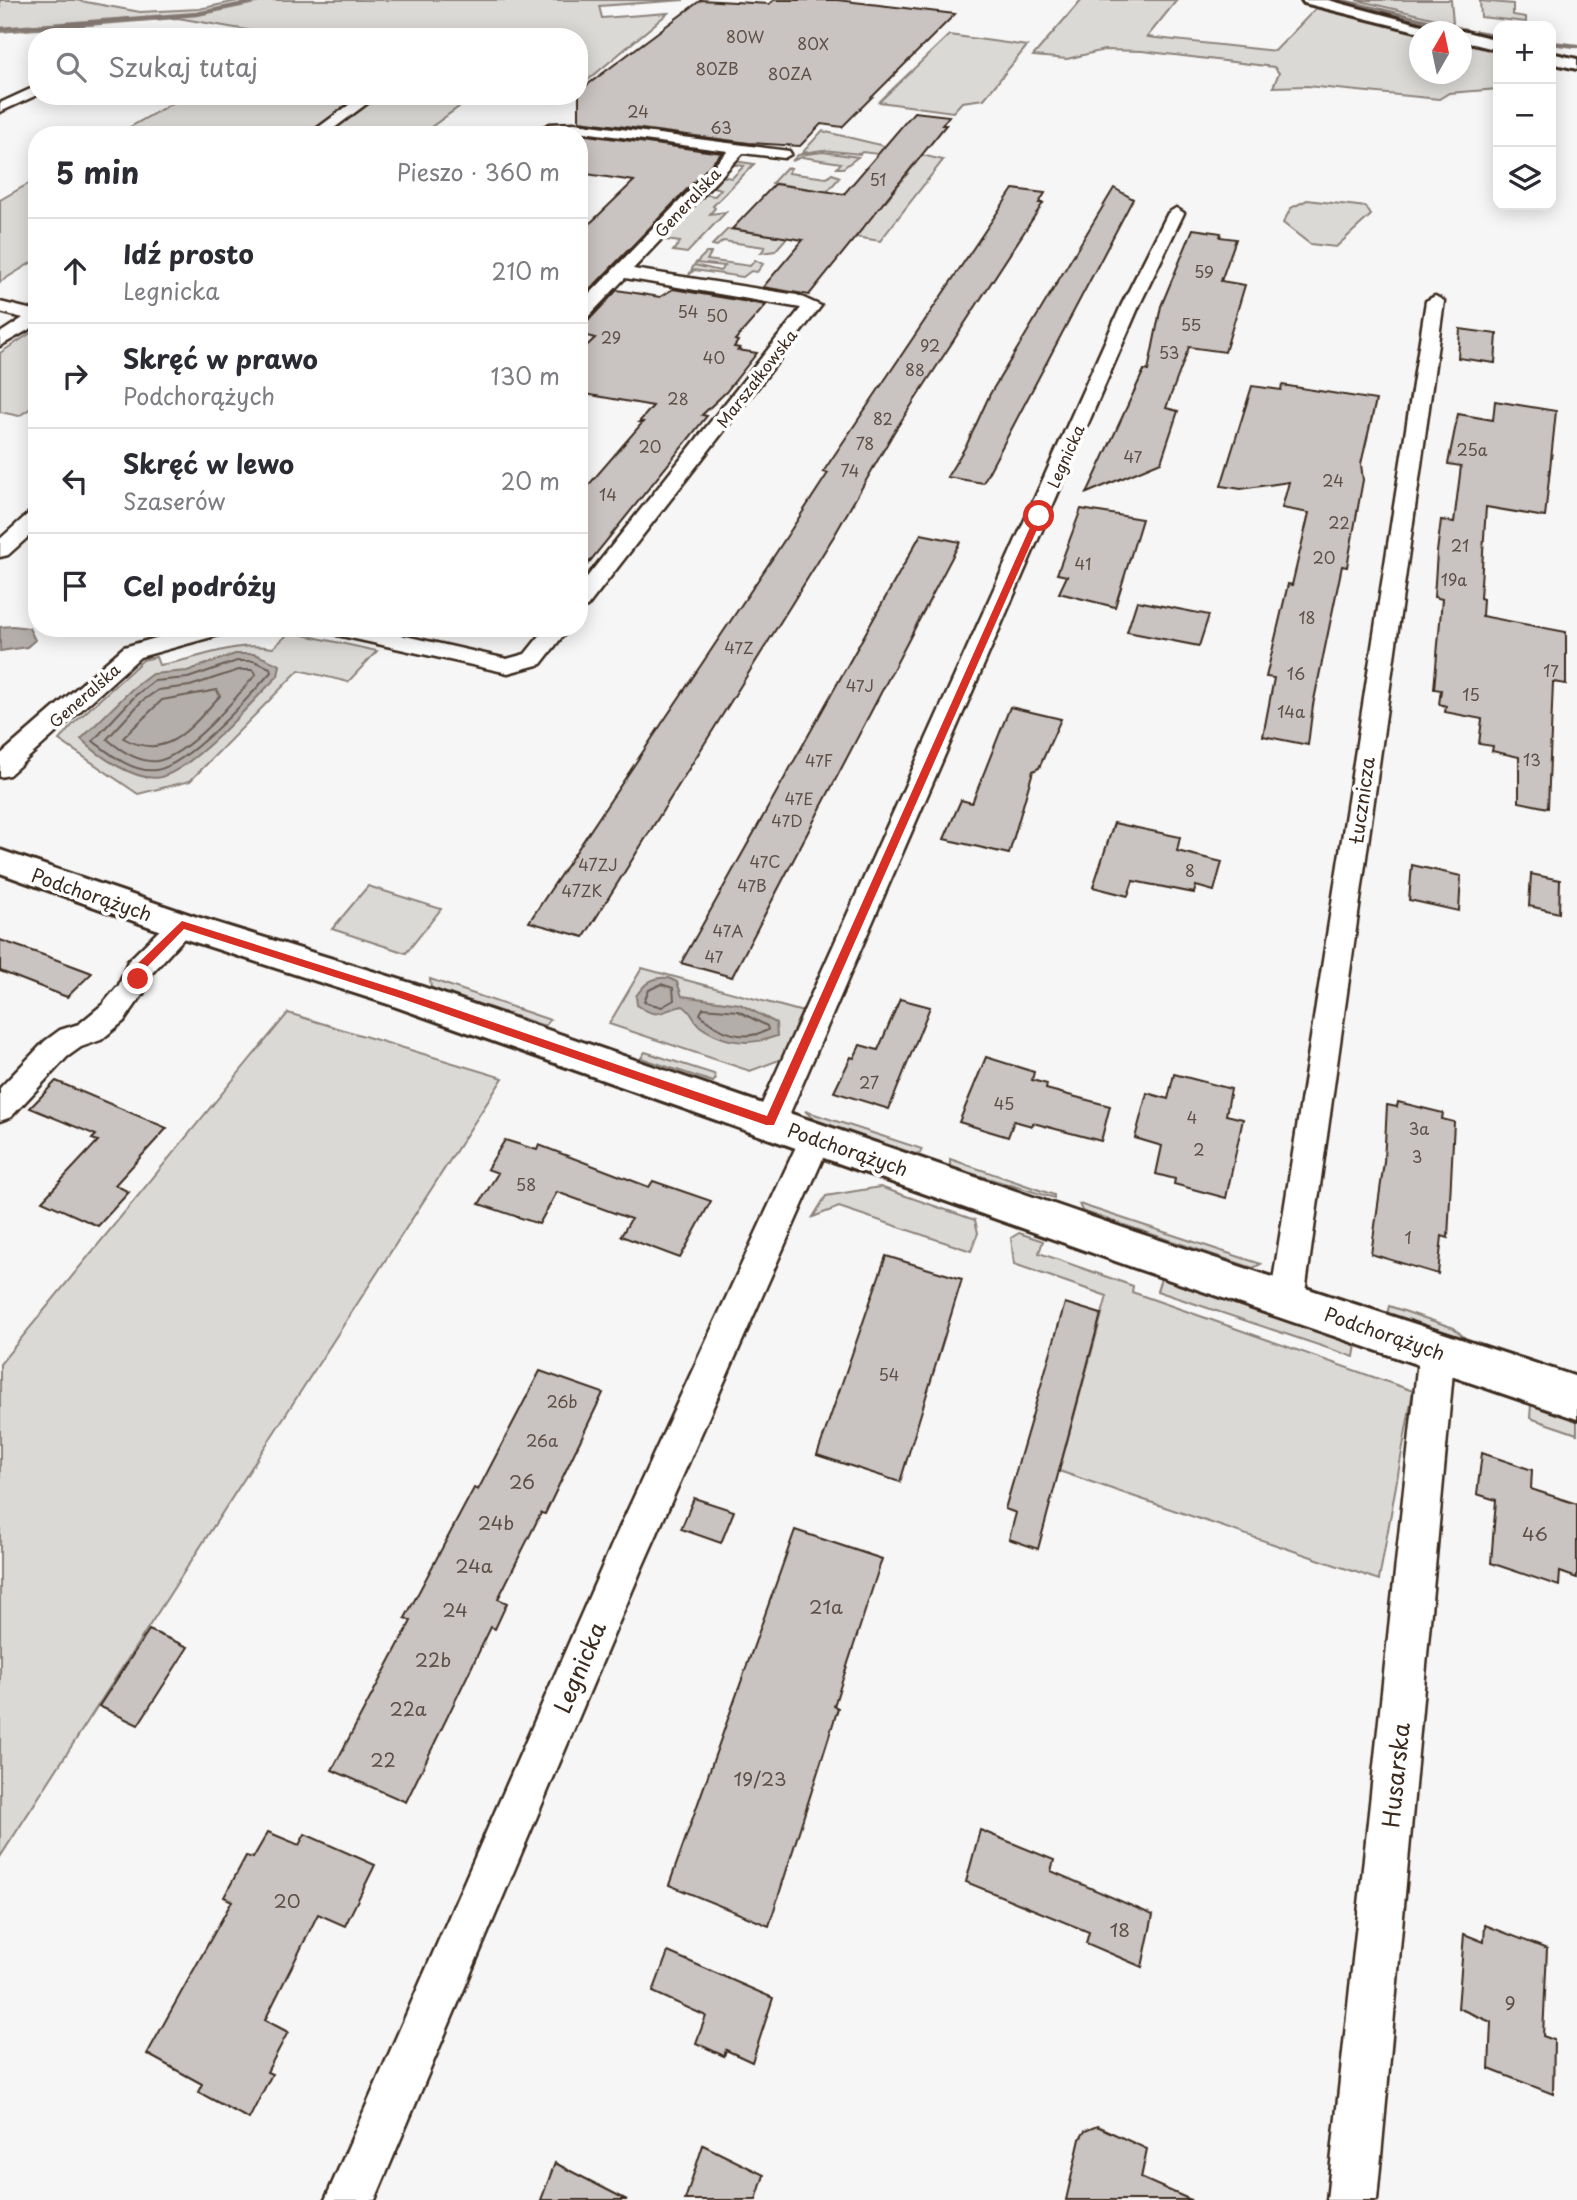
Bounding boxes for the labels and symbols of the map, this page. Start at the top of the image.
north arrow [1409,21,1472,84]
house number: 80W [726,24,764,48]
house number: 80X [797,31,829,55]
house number: 80ZB [695,56,739,80]
house number: 80ZA [768,61,813,85]
house number: 24 [627,99,649,123]
house number: 63 [710,115,732,139]
street label: Generalska [648,162,726,242]
house number: 51 [869,167,887,191]
house number: 59 [1194,259,1214,283]
house number: 54 [678,299,698,323]
house number: 50 [706,303,728,327]
house number: 55 [1181,312,1201,336]
street label: Marszałkowska [710,324,802,432]
house number: 29 [601,325,621,349]
house number: 92 [920,333,940,357]
house number: 53 [1159,340,1179,364]
house number: 40 [703,345,725,369]
house number: 88 [905,357,925,381]
house number: 28 [667,386,689,410]
house number: 82 [873,406,893,430]
street label: Legnicka [1040,420,1090,492]
house number: 78 [856,431,874,455]
house number: 20 [639,434,661,458]
house number: 25a [1456,437,1488,461]
house number: 47 [1124,444,1143,468]
house number: 74 [841,458,859,482]
house number: 24 [1322,468,1344,492]
house number: 14 [599,482,617,506]
route start [1023,500,1054,531]
house number: 22 [1328,510,1350,534]
house number: 21 [1451,533,1469,557]
house number: 20 [1313,545,1335,569]
house number: 41 [1075,551,1091,575]
house number: 19a [1441,567,1467,591]
house number: 18 [1298,605,1316,629]
house number: 47Z [724,635,754,659]
street label: Generalska [43,657,125,733]
house number: 17 [1543,658,1559,682]
house number: 16 [1287,661,1305,685]
house number: 47J [846,673,874,697]
house number: 15 [1462,682,1480,706]
house number: 14a [1277,699,1305,723]
house number: 13 [1523,747,1541,771]
house number: 47F [805,748,833,772]
street label: Łucznicza [1341,755,1381,846]
house number: 47E [784,786,814,810]
house number: 47D [771,808,803,832]
house number: 47C [749,849,781,873]
house number: 47ZJ [578,852,618,876]
house number: 8 [1185,858,1195,882]
street label: Podchorążych [28,860,156,928]
house number: 47B [737,873,767,897]
house number: 47ZK [561,878,603,902]
house number: 47A [713,918,743,942]
house number: 47 [705,944,724,968]
route end [122,963,153,994]
house number: 27 [859,1070,879,1094]
house number: 45 [994,1091,1014,1115]
house number: 4 [1187,1105,1197,1129]
street label: Podchorążych [784,1115,912,1183]
house number: 3a [1409,1116,1429,1140]
house number: 2 [1193,1137,1205,1161]
house number: 3 [1412,1144,1422,1168]
house number: 58 [516,1172,536,1196]
house number: 1 [1404,1225,1412,1249]
street label: Podchorążych [1321,1299,1449,1367]
house number: 54 [879,1362,899,1386]
house number: 26b [546,1389,578,1413]
house number: 26a [526,1428,558,1452]
house number: 26 [509,1467,535,1495]
house number: 24b [478,1508,514,1536]
house number: 46 [1522,1519,1548,1547]
house number: 24a [455,1551,493,1579]
house number: 21a [809,1592,843,1620]
house number: 24 [442,1595,468,1623]
street label: Legnicka [544,1615,614,1718]
house number: 22b [415,1645,451,1673]
house number: 22a [389,1694,427,1722]
street label: Husarska [1372,1720,1418,1829]
house number: 22 [370,1745,396,1773]
house number: 19/23 [734,1764,786,1792]
house number: 20 [273,1886,301,1914]
house number: 18 [1110,1915,1130,1943]
house number: 9 [1504,1988,1516,2016]

